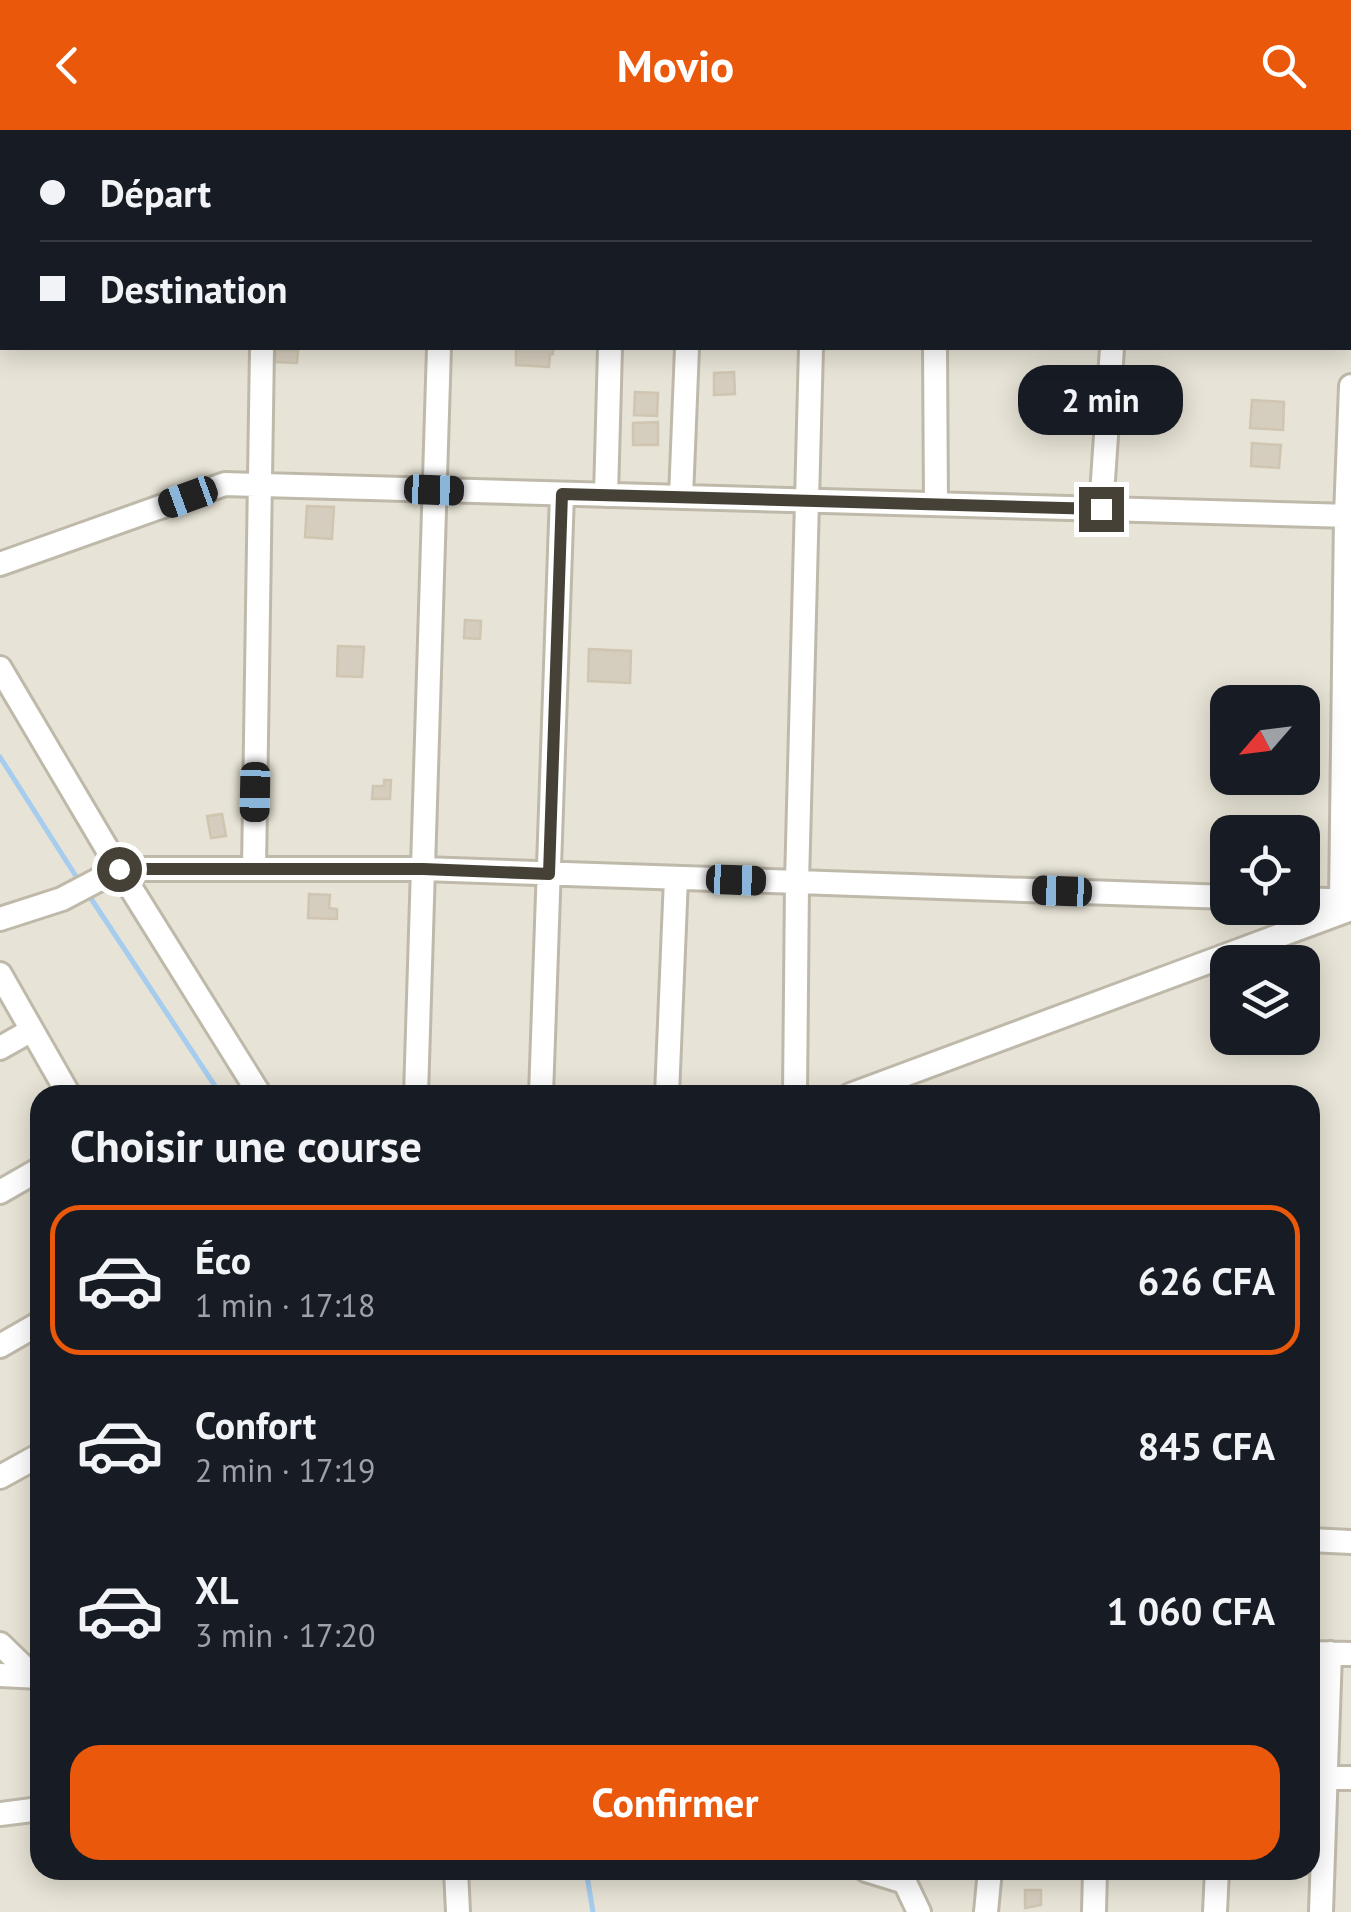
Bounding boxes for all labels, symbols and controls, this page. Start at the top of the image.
text: Movio [617,36,734,94]
icon: back [40,38,95,93]
icon: search [1256,38,1311,93]
text: Départ [100,168,211,217]
text: Destination [100,264,288,313]
callout: 2 min [1018,364,1184,434]
text: 2 min [1061,379,1140,421]
car [155,473,221,521]
car [403,474,465,506]
route end [1079,487,1124,532]
north arrow [1210,685,1320,795]
map controls [1210,685,1320,1055]
car [239,762,271,822]
button: locate [1210,815,1320,925]
route start [97,847,142,892]
car [705,864,767,896]
car [1031,875,1093,907]
button: layers [1210,945,1320,1055]
text: Choisir une course [70,1116,422,1174]
icon: car [75,1235,165,1325]
text: Éco [195,1235,251,1284]
text: 626 CFA [1138,1256,1275,1305]
text: 1 min · 17:18 [195,1284,375,1326]
icon: car [75,1400,165,1490]
text: Confort [195,1400,316,1449]
text: 845 CFA [1138,1421,1275,1470]
text: 2 min · 17:19 [195,1449,375,1491]
icon: car [75,1565,165,1655]
text: XL [195,1565,239,1614]
text: 1 060 CFA [1107,1586,1275,1635]
text: 3 min · 17:20 [195,1614,375,1656]
button: Confirmer [70,1745,1280,1860]

